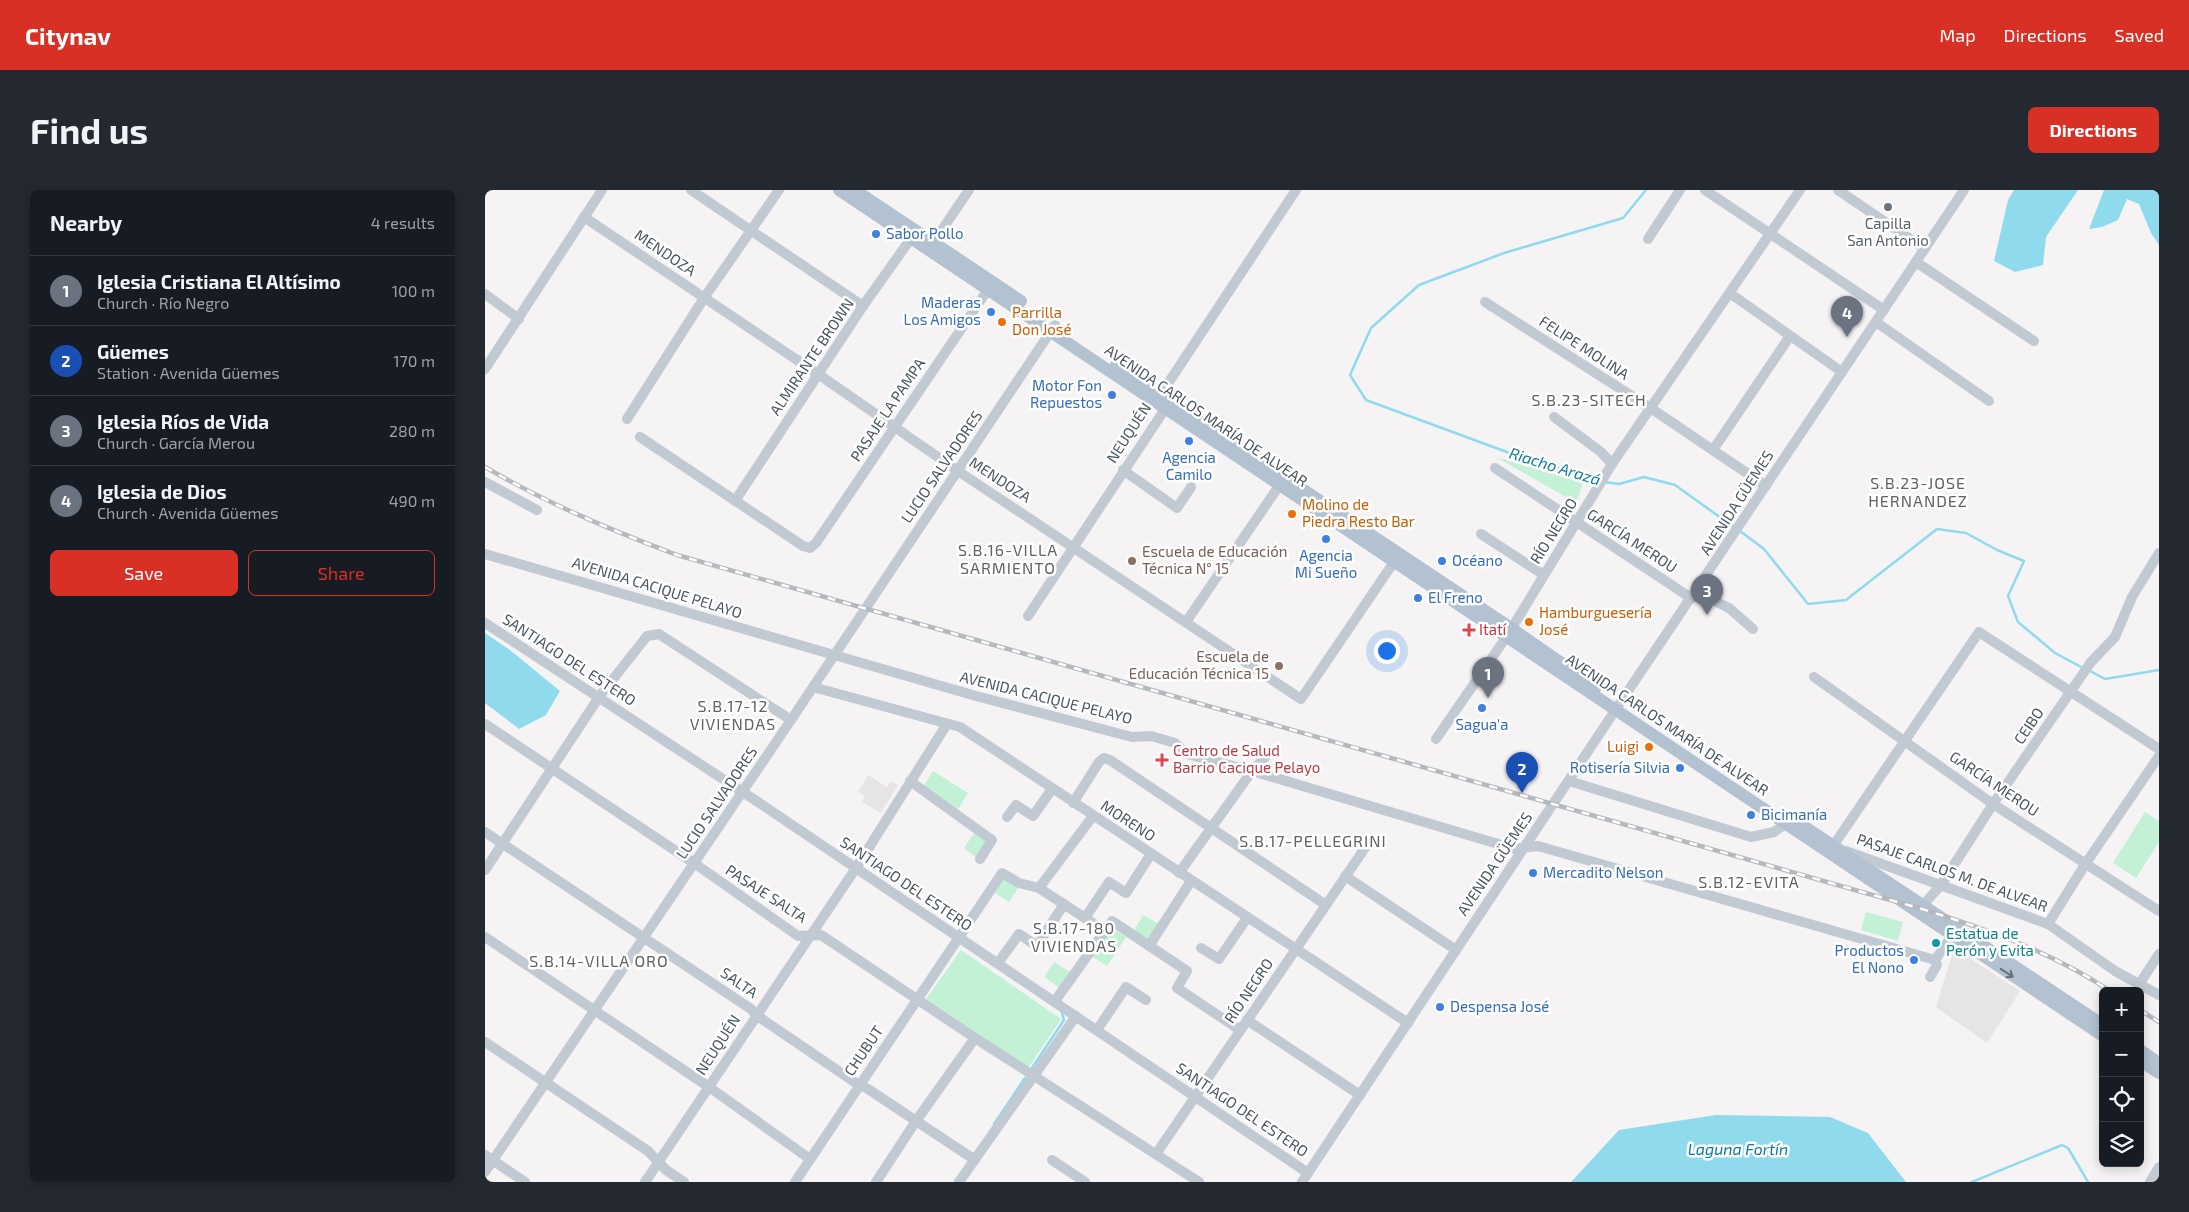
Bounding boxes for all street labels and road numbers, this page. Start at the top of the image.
street label: MENDOZA [632,225,700,280]
street label: ALMIRANTE BROWN [765,295,857,418]
street label: FELIPE MOLINA [1536,311,1633,383]
street label: AVENIDA CARLOS MARÍA DE ALVEAR [1102,340,1311,490]
street label: PASAJE LA PAMPA [846,354,929,465]
street label: NEUQUÉN [1102,399,1155,466]
street label: LUCIO SALVADORES [897,407,985,526]
street label: AVENIDA GÜEMES [1696,447,1777,558]
street label: MENDOZA [966,453,1035,506]
street label: RÍO NEGRO [1526,494,1580,567]
street label: GARCÍA MEROU [1584,504,1681,576]
street label: AVENIDA CACIQUE PELAYO [570,553,745,622]
street label: SANTIAGO DEL ESTERO [500,609,640,709]
street label: AVENIDA CARLOS MARÍA DE ALVEAR [1563,649,1772,799]
street label: AVENIDA CACIQUE PELAYO [958,667,1134,728]
street label: CEIBO [2009,704,2047,747]
street label: LUCIO SALVADORES [672,743,760,862]
street label: GARCÍA MEROU [1947,747,2043,820]
street label: MORENO [1098,796,1159,844]
street label: AVENIDA GÜEMES [1453,808,1535,919]
street label: PASAJE CARLOS M. DE ALVEAR [1854,829,2050,915]
street label: SANTIAGO DEL ESTERO [837,832,976,934]
street label: PASAJE SALTA [723,860,811,926]
street label: RÍO NEGRO [1220,955,1276,1026]
street label: SALTA [718,963,762,1002]
street label: NEUQUÉN [691,1011,744,1078]
street label: CHUBUT [840,1022,887,1079]
street label: SANTIAGO DEL ESTERO [1173,1058,1312,1160]

